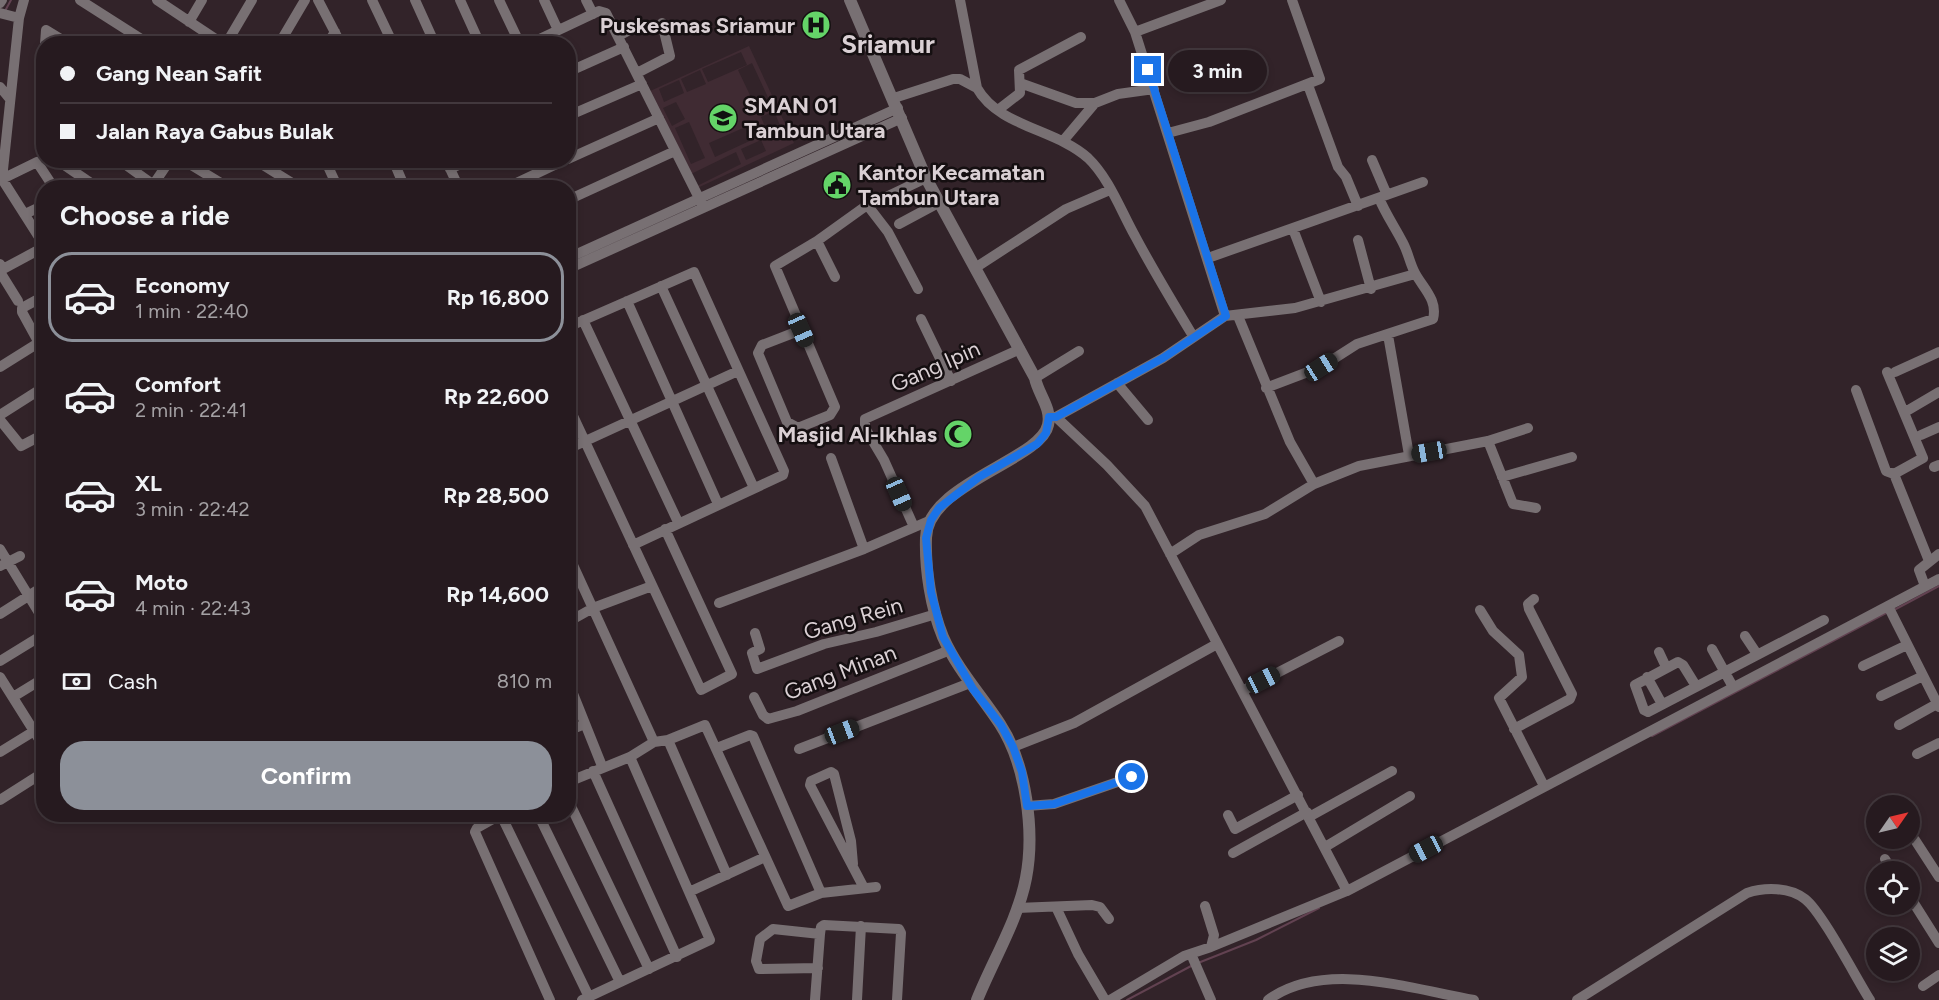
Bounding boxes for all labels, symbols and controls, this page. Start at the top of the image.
hospital icon: Puskesmas Sriamur [800,9,832,41]
place label: Puskesmas Sriamur [600,12,796,39]
district label: Sriamur [841,28,935,60]
callout: 3 min [1169,49,1268,91]
route end [1134,56,1161,83]
text: 3 min [1193,59,1242,83]
text: Gang Nean Safit [96,60,262,87]
place label: SMAN 01 Tambun Utara [744,92,886,144]
school or university icon: SMAN 01 Tambun Utara [707,102,739,134]
text: Jalan Raya Gabus Bulak [96,118,334,145]
place label: Kantor Kecamatan Tambun Utara [858,159,1045,211]
public building icon: Kantor Kecamatan Tambun Utara [821,169,853,201]
text: Choose a ride [60,199,229,232]
icon: car [63,270,117,324]
text: Economy [135,272,230,299]
text: Rp 16,800 [447,284,549,311]
text: 1 min · 22:40 [135,299,249,323]
car [785,310,817,350]
street label: Gang Ipin [886,335,984,398]
car [1301,350,1341,384]
icon: car [63,369,117,423]
text: Comfort [135,371,221,398]
text: Rp 22,600 [444,383,549,410]
text: 2 min · 22:41 [135,398,247,422]
mosque icon: Masjid Al-Ikhlas [942,418,974,450]
place label: Masjid Al-Ikhlas [777,421,937,448]
car [1410,440,1448,464]
icon: car [63,468,117,522]
text: XL [135,470,162,497]
car [883,474,915,514]
text: Rp 28,500 [443,482,549,509]
text: 3 min · 22:42 [135,497,250,521]
icon: car [63,567,117,621]
text: Moto [135,569,188,596]
text: Rp 14,600 [446,581,549,608]
street label: Gang Rein [801,591,906,645]
text: 4 min · 22:43 [135,596,251,620]
street label: Gang Minan [780,639,900,706]
car [1243,664,1283,696]
icon: cash [60,665,93,698]
text: Cash [108,668,158,695]
text: 810 m [497,669,552,693]
car [822,717,862,747]
button: Confirm [60,741,552,810]
route start [1118,763,1145,790]
north arrow [1866,795,1920,849]
map controls [1866,795,1920,981]
car [1406,833,1446,865]
button: locate [1866,861,1920,915]
button: layers [1866,927,1920,981]

